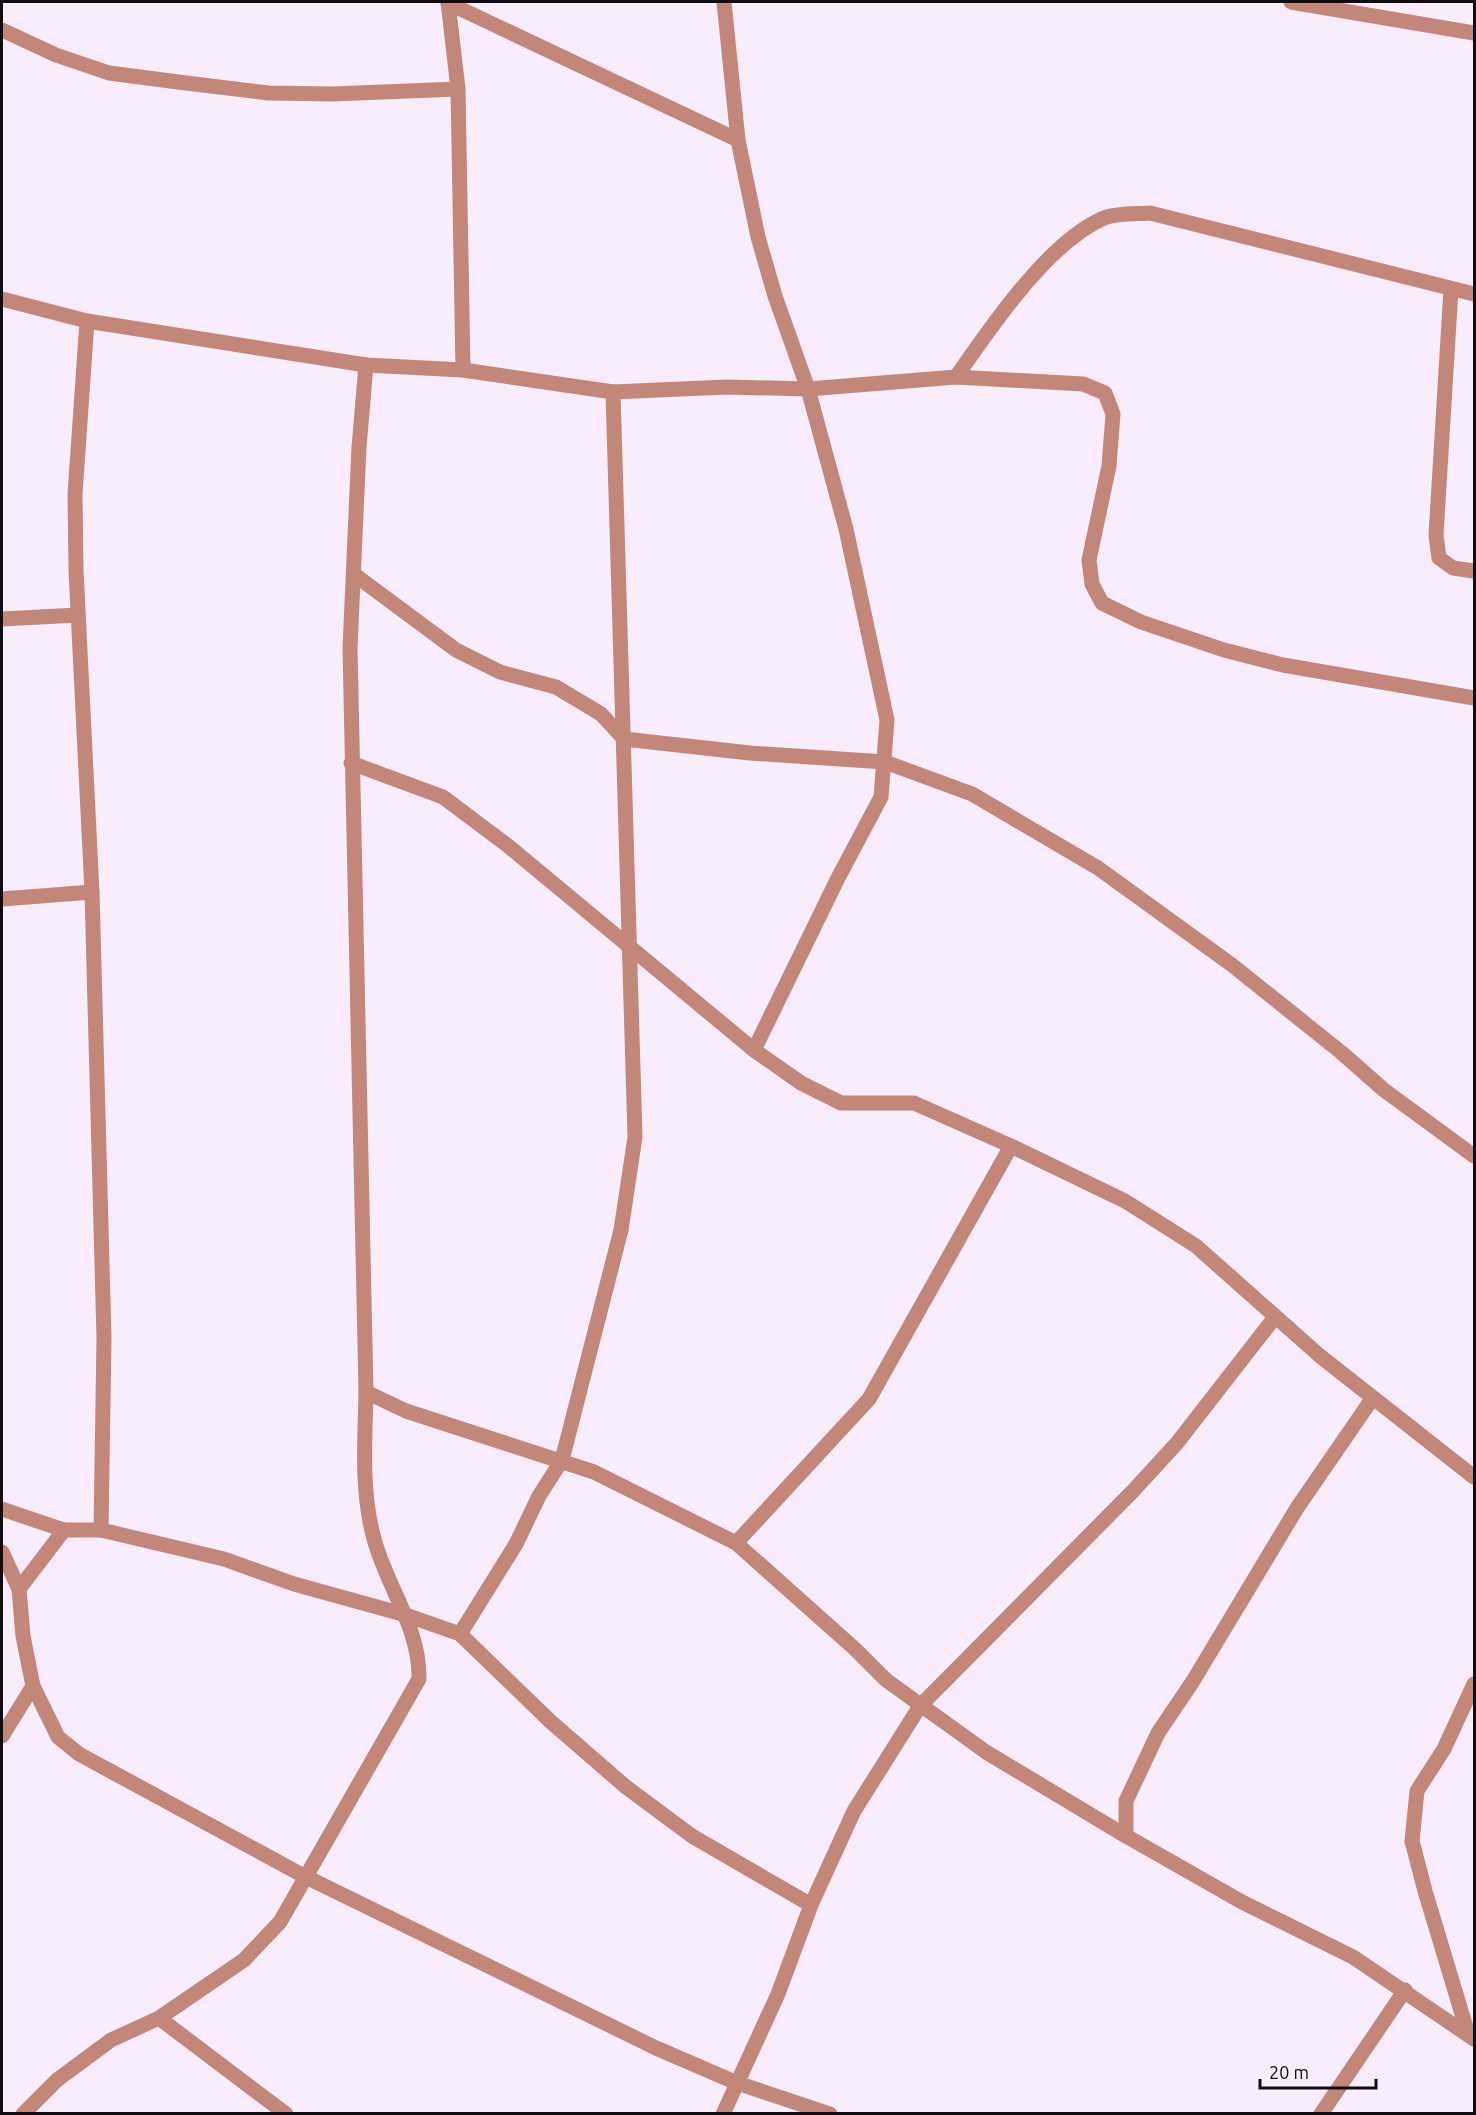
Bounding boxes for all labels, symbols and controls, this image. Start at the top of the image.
scale bar [1260,2052,1376,2090]
text: 20 m [1269,2062,1309,2082]

